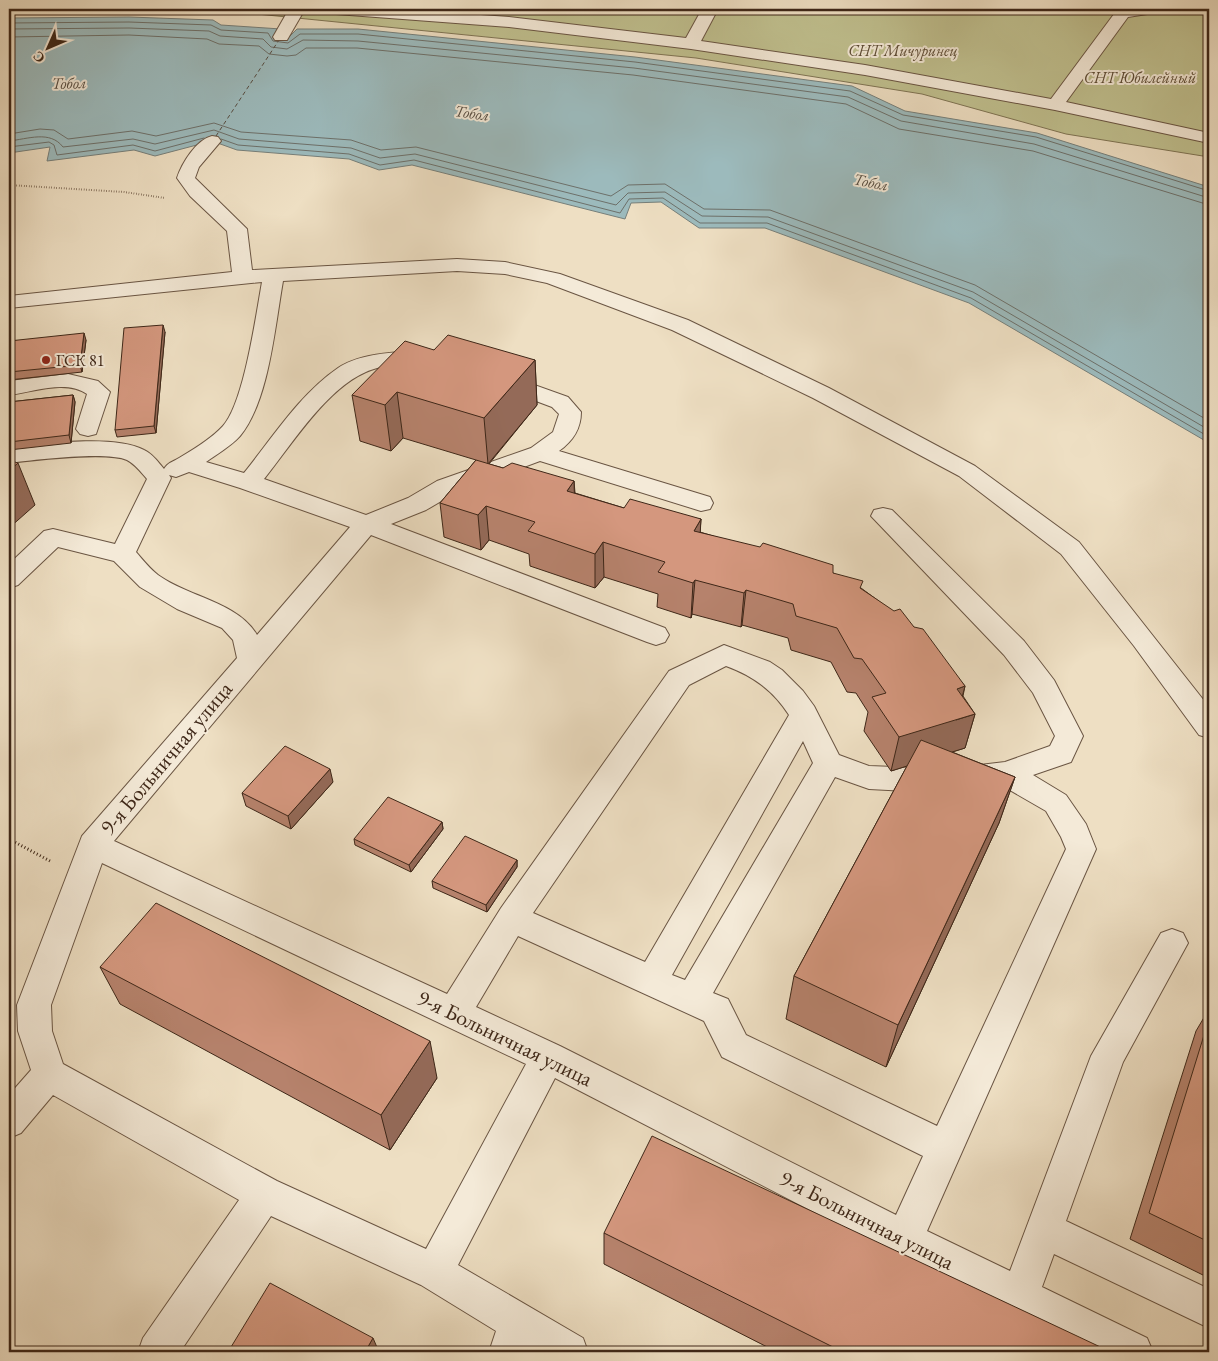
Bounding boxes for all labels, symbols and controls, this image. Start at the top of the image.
north arrow [22,22,72,72]
park label: СНТ Мичуринец [848,40,958,61]
text: С [29,47,49,67]
park label: СНТ Юбилейный [1084,67,1196,88]
water label: Тобол [51,72,87,94]
water label: Тобол [453,100,491,126]
water label: Тобол [852,168,890,196]
place label: ГСК 81 [56,350,104,371]
marker: ГСК 81 [40,354,52,366]
street label: 9-я Больничная улица [93,675,239,841]
street label: 9-я Больничная улица [412,983,598,1093]
street label: 9-я Больничная улица [775,1163,959,1277]

